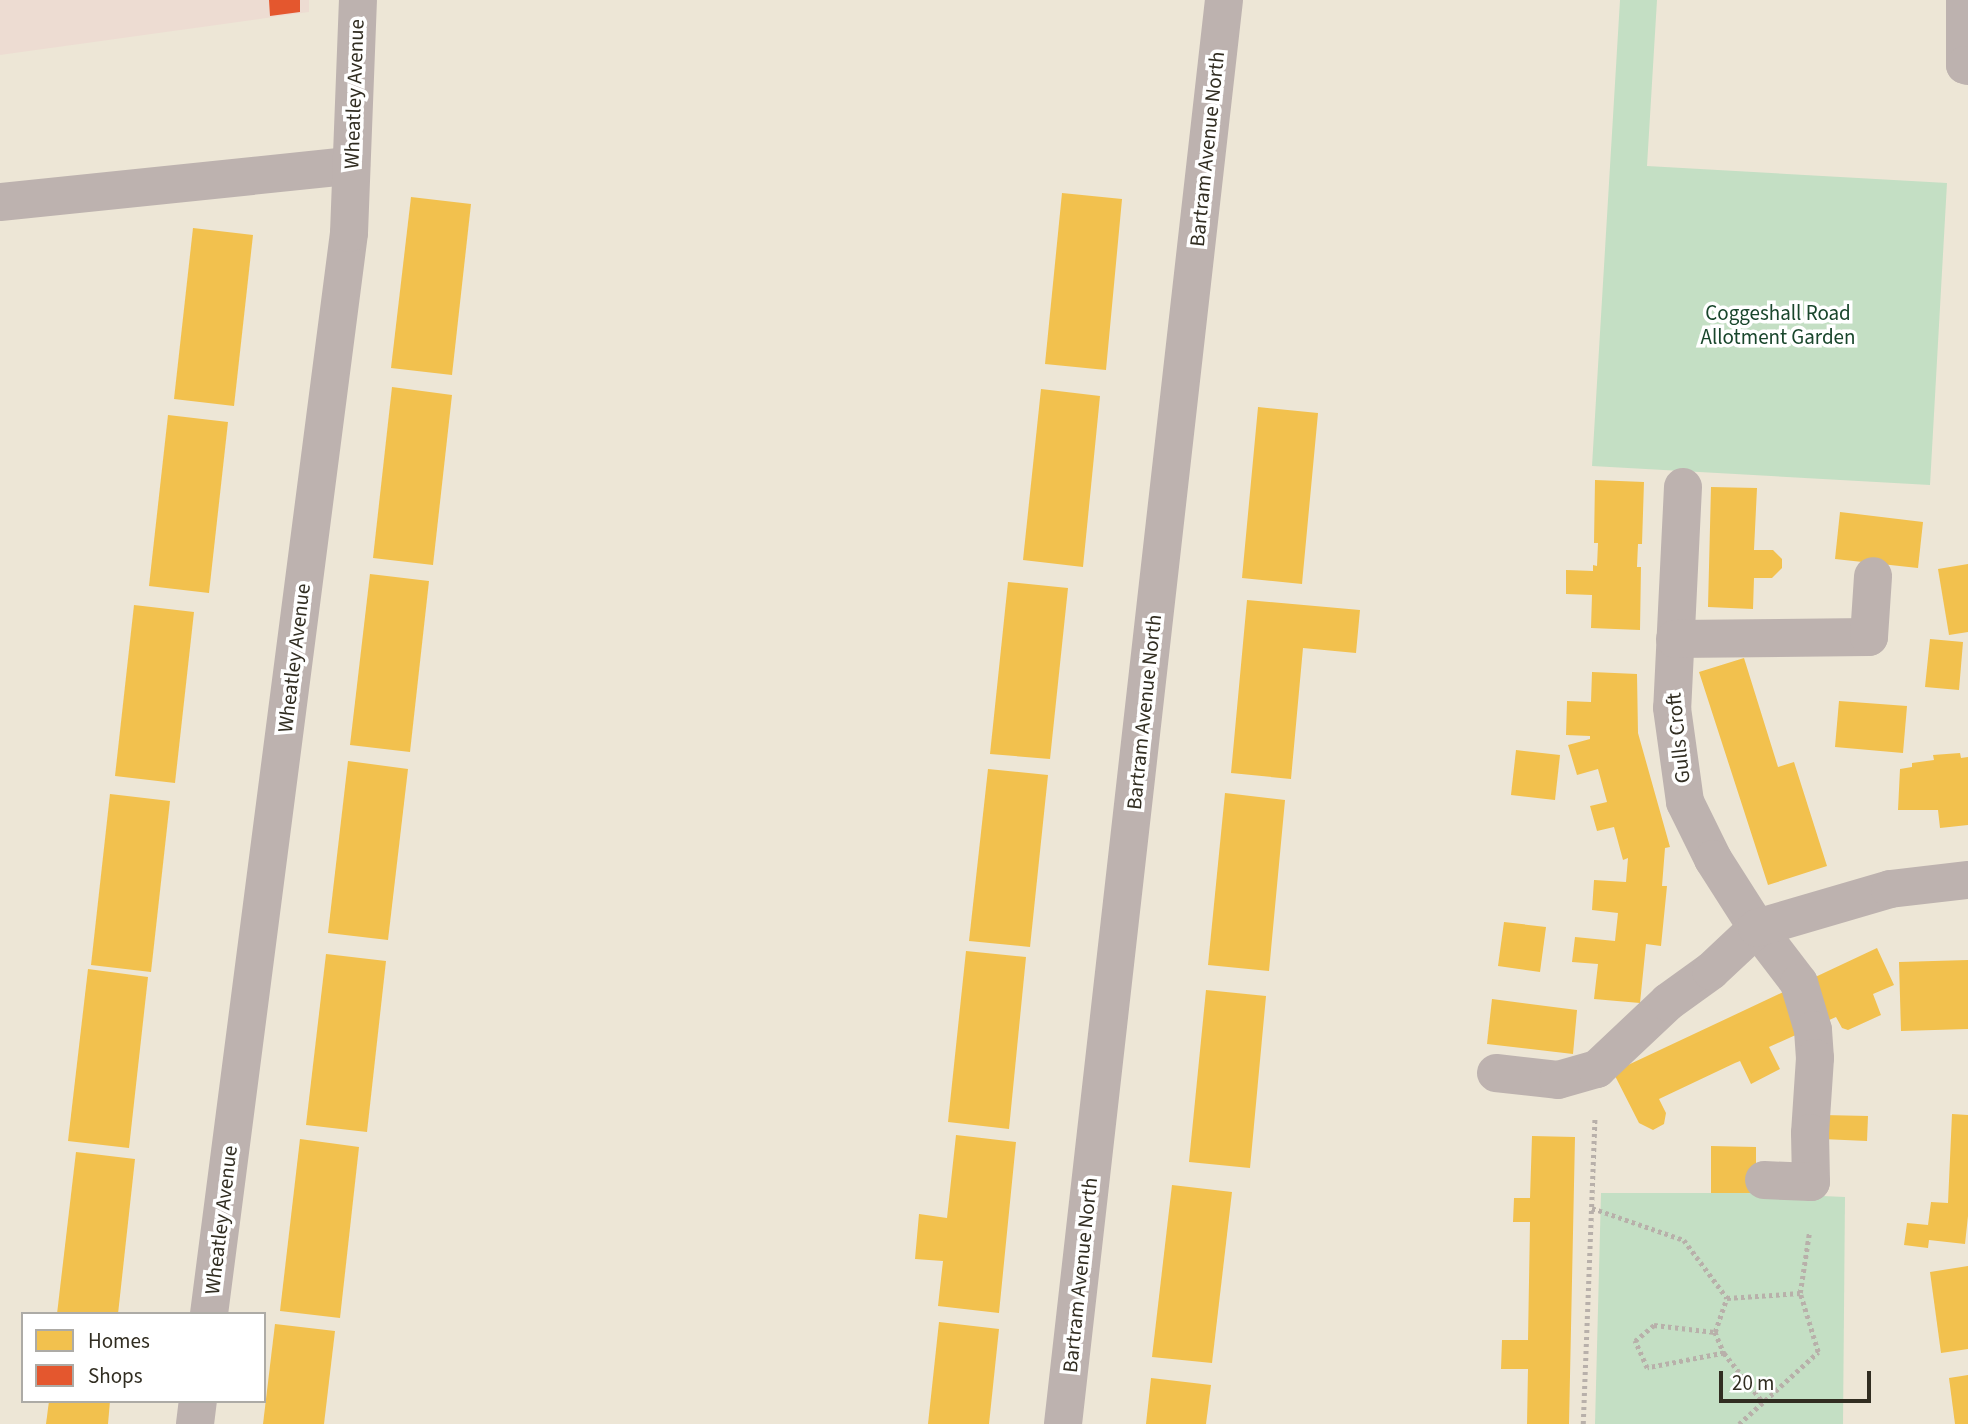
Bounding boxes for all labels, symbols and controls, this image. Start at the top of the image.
street label: Wheatley Avenue [339,19,369,169]
street label: Bartram Avenue North [1184,50,1230,248]
park label: Coggeshall Road Allotment Garden [1700,300,1856,350]
street label: Wheatley Avenue [272,582,316,734]
street label: Bartram Avenue North [1121,613,1167,811]
street label: Gulls Croft [1661,691,1695,785]
street label: Wheatley Avenue [199,1144,243,1296]
street label: Bartram Avenue North [1057,1176,1103,1374]
legend [21,1312,266,1403]
text: Homes [88,1326,150,1356]
scale bar [1723,1358,1875,1402]
text: Shops [88,1361,142,1391]
text: 20 m [1732,1368,1774,1398]

